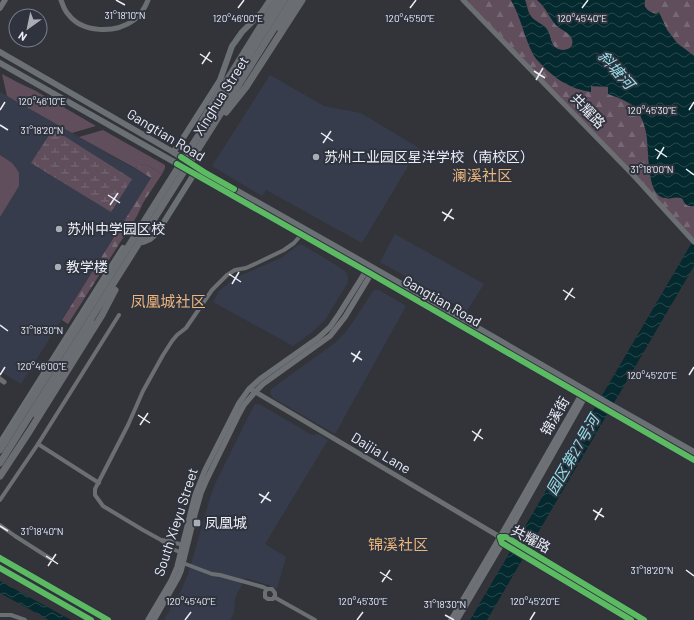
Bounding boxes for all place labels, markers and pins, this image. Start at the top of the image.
place label: 苏州工业园区星洋学校（南校区） [324,148,534,165]
marker: 苏州工业园区星洋学校（南校区） [311,152,321,162]
place label: 苏州中学园区校 [67,220,165,237]
marker: 苏州中学园区校 [54,224,64,234]
place label: 教学楼 [66,258,108,275]
marker: 教学楼 [53,262,63,272]
place label: 凤凰城 [205,514,247,531]
marker: 凤凰城 [192,518,202,528]

